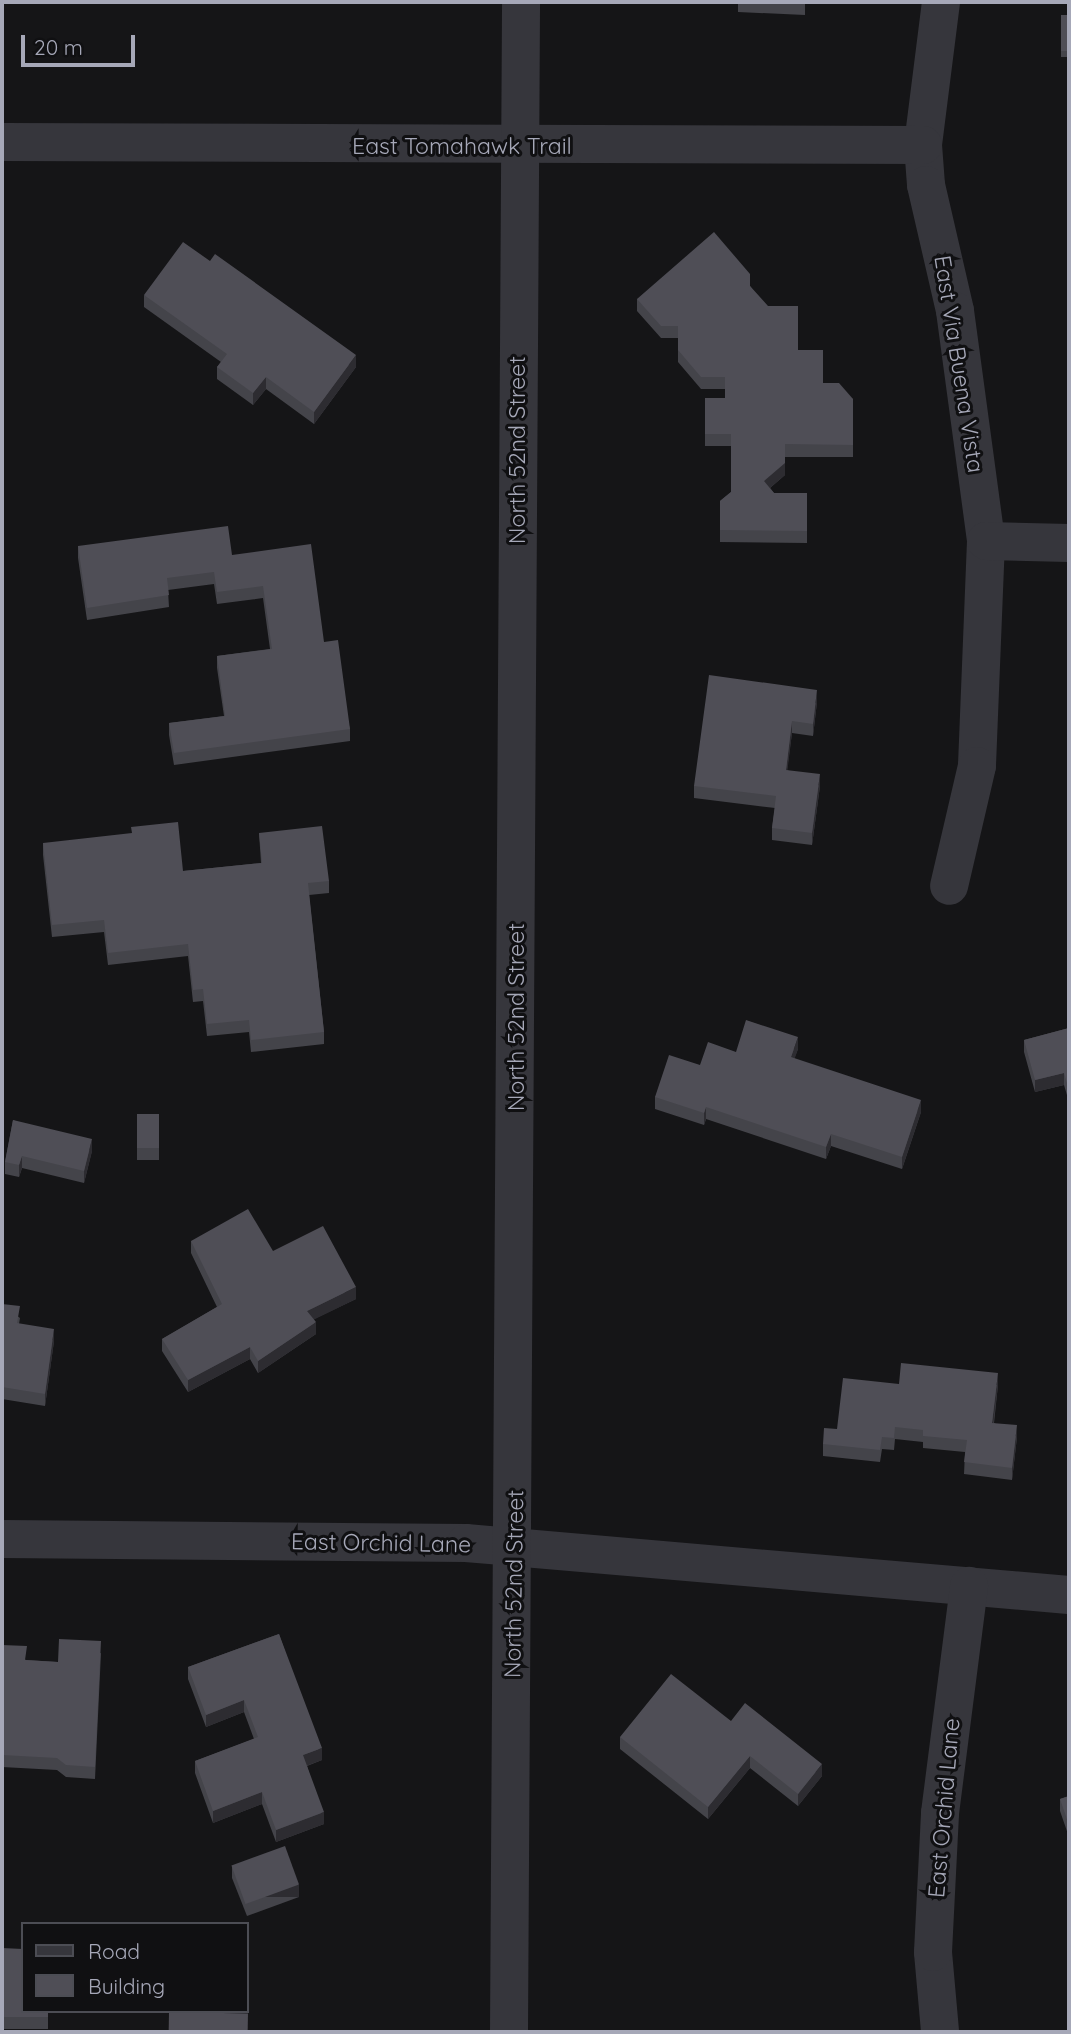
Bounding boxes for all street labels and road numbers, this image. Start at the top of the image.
street label: East Tomahawk Trail [352,132,572,160]
street label: East Via Buena Vista [928,253,990,475]
street label: North 52nd Street [503,356,531,544]
street label: North 52nd Street [502,923,530,1111]
street label: North 52nd Street [499,1490,529,1678]
street label: East Orchid Lane [291,1528,471,1558]
street label: East Orchid Lane [922,1717,966,1899]

